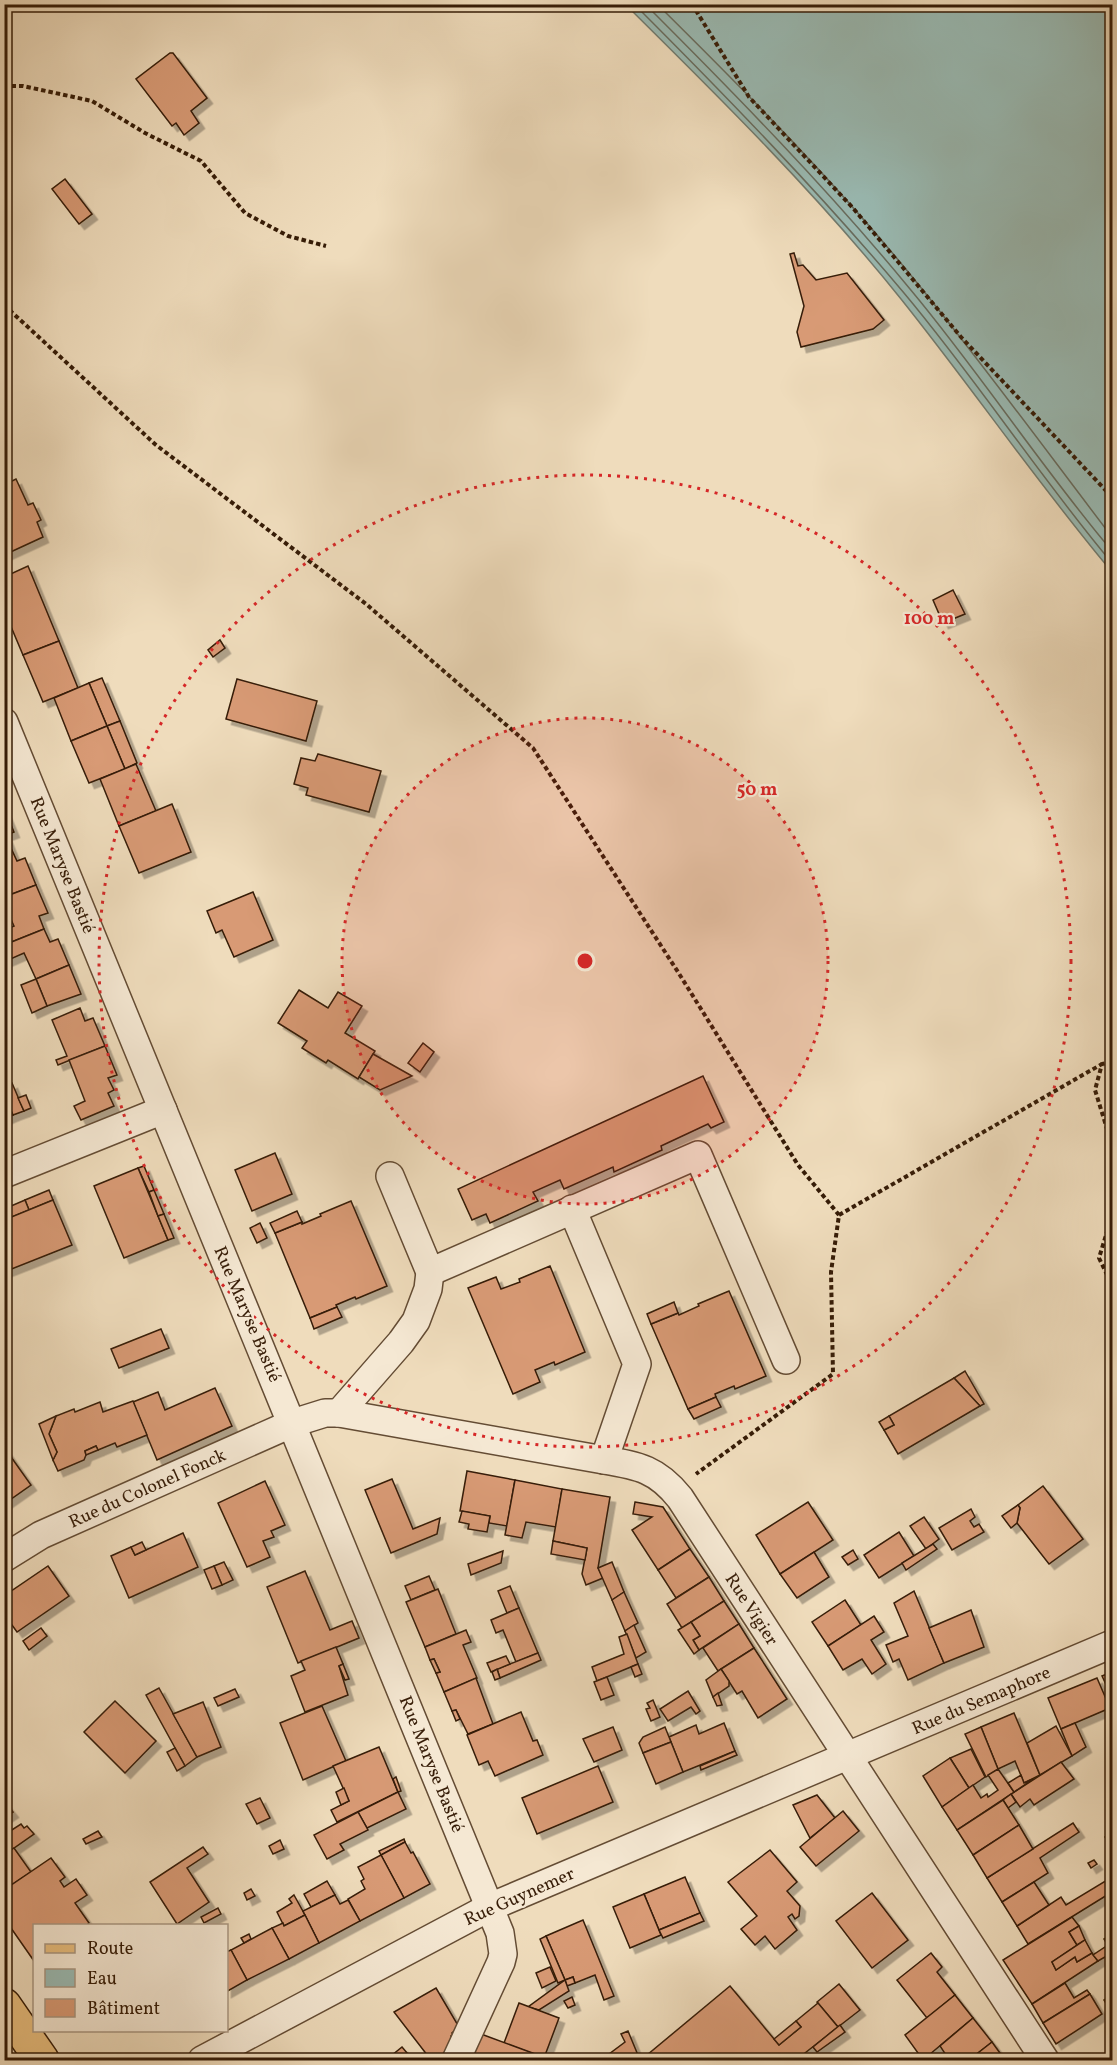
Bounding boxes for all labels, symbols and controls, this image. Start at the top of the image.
text: 100 m [904,607,954,632]
text: 50 m [737,778,777,803]
street label: Rue Maryse Bastié [23,793,100,938]
centre of rings [575,951,595,971]
street label: Rue Maryse Bastié [207,1243,287,1386]
street label: Rue du Colonel Fonck [65,1443,230,1535]
street label: Rue Vigier [718,1569,784,1651]
street label: Rue du Semaphore [908,1661,1055,1742]
street label: Rue Maryse Bastié [392,1692,469,1837]
street label: Rue Guynemer [460,1862,579,1933]
legend [33,1924,228,2032]
text: Route [87,1937,133,1962]
text: Eau [87,1967,117,1992]
text: Bâtiment [87,1997,160,2022]

